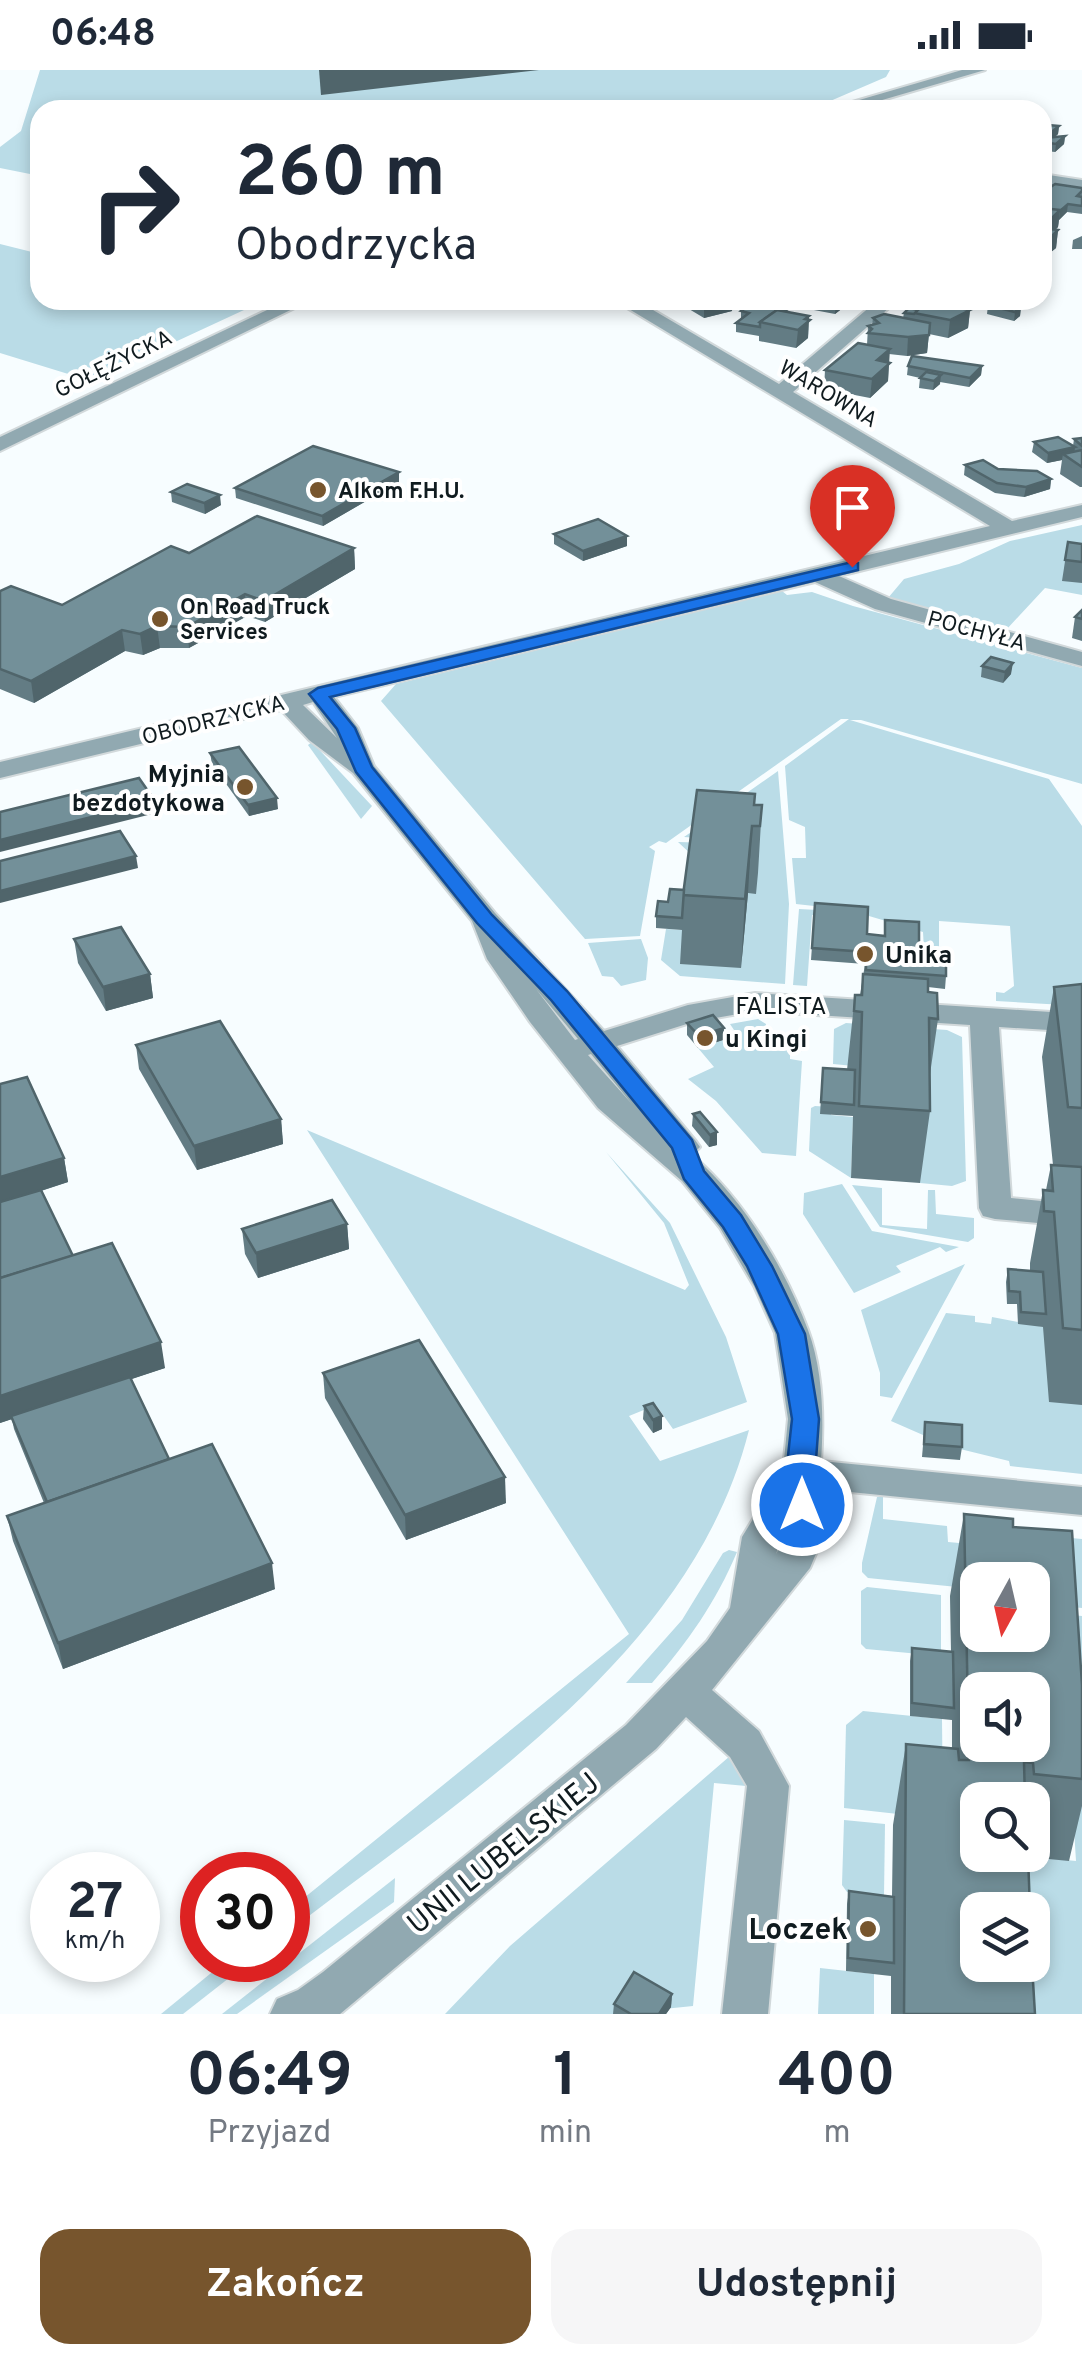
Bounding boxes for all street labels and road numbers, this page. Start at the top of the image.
street label: GOŁĘŻYCKA [50,323,177,405]
street label: WAROWNA [773,355,882,435]
street label: POCHYŁA [924,606,1028,658]
street label: OBODRZYCKA [139,691,288,752]
street label: FALISTA [735,992,827,1024]
street label: UNII LUBELSKIEJ [401,1766,608,1944]

